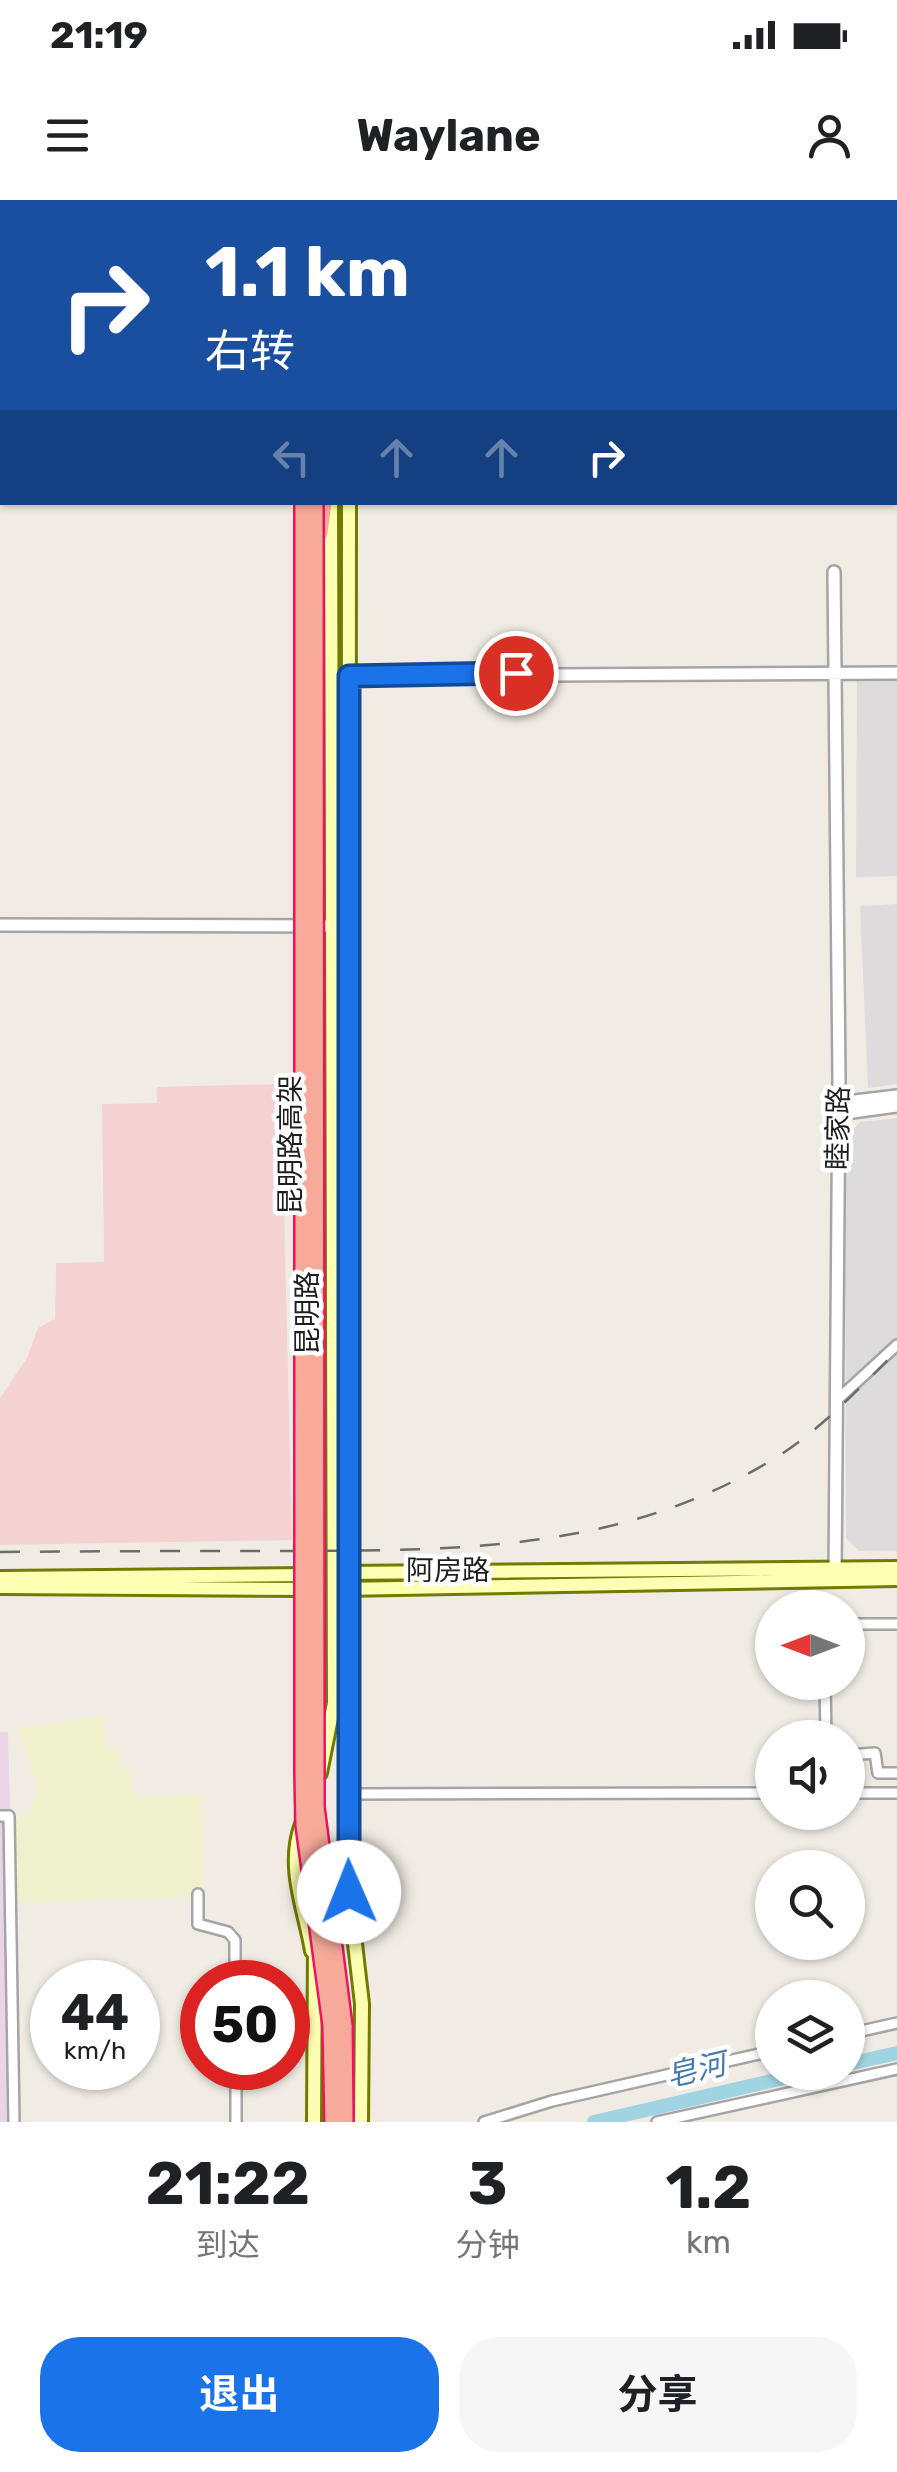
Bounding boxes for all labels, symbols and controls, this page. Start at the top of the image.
text: 21:19 [50,12,148,58]
icon: menu [40,108,95,163]
icon: person [802,108,857,163]
text: Waylane [356,109,541,162]
text: 1.1 km [205,231,410,314]
icon: right [40,240,170,370]
text: 右转 [205,325,295,378]
icon: left [264,430,319,485]
icon: ahead [369,430,424,485]
icon: ahead [474,430,529,485]
icon: right [579,430,634,485]
pin [474,631,559,716]
icon: arrive [489,646,544,701]
street label: 昆明路高架 [274,1075,307,1215]
street label: 睦家路 [821,1086,855,1170]
street label: 昆明路 [291,1271,324,1355]
street label: 阿房路 [406,1554,490,1587]
north arrow [755,1590,865,1700]
map controls [755,1590,865,2090]
button: sound [755,1720,865,1830]
position arrow [297,1840,401,1944]
button: search [755,1850,865,1960]
speed limit sign: 50 [180,1960,310,2090]
button: layers [755,1980,865,2090]
text: 44 [61,1983,129,2043]
text: km/h [64,2036,126,2065]
water label: 皂河 [663,2045,734,2094]
text: 21:22 [146,2148,310,2219]
text: 3 [468,2148,508,2219]
text: 1.2 [665,2152,751,2223]
text: km [686,2223,731,2261]
text: 到达 [196,2226,260,2264]
text: 分钟 [456,2226,520,2264]
button: 退出 [40,2337,439,2452]
button: 分享 [459,2337,857,2452]

